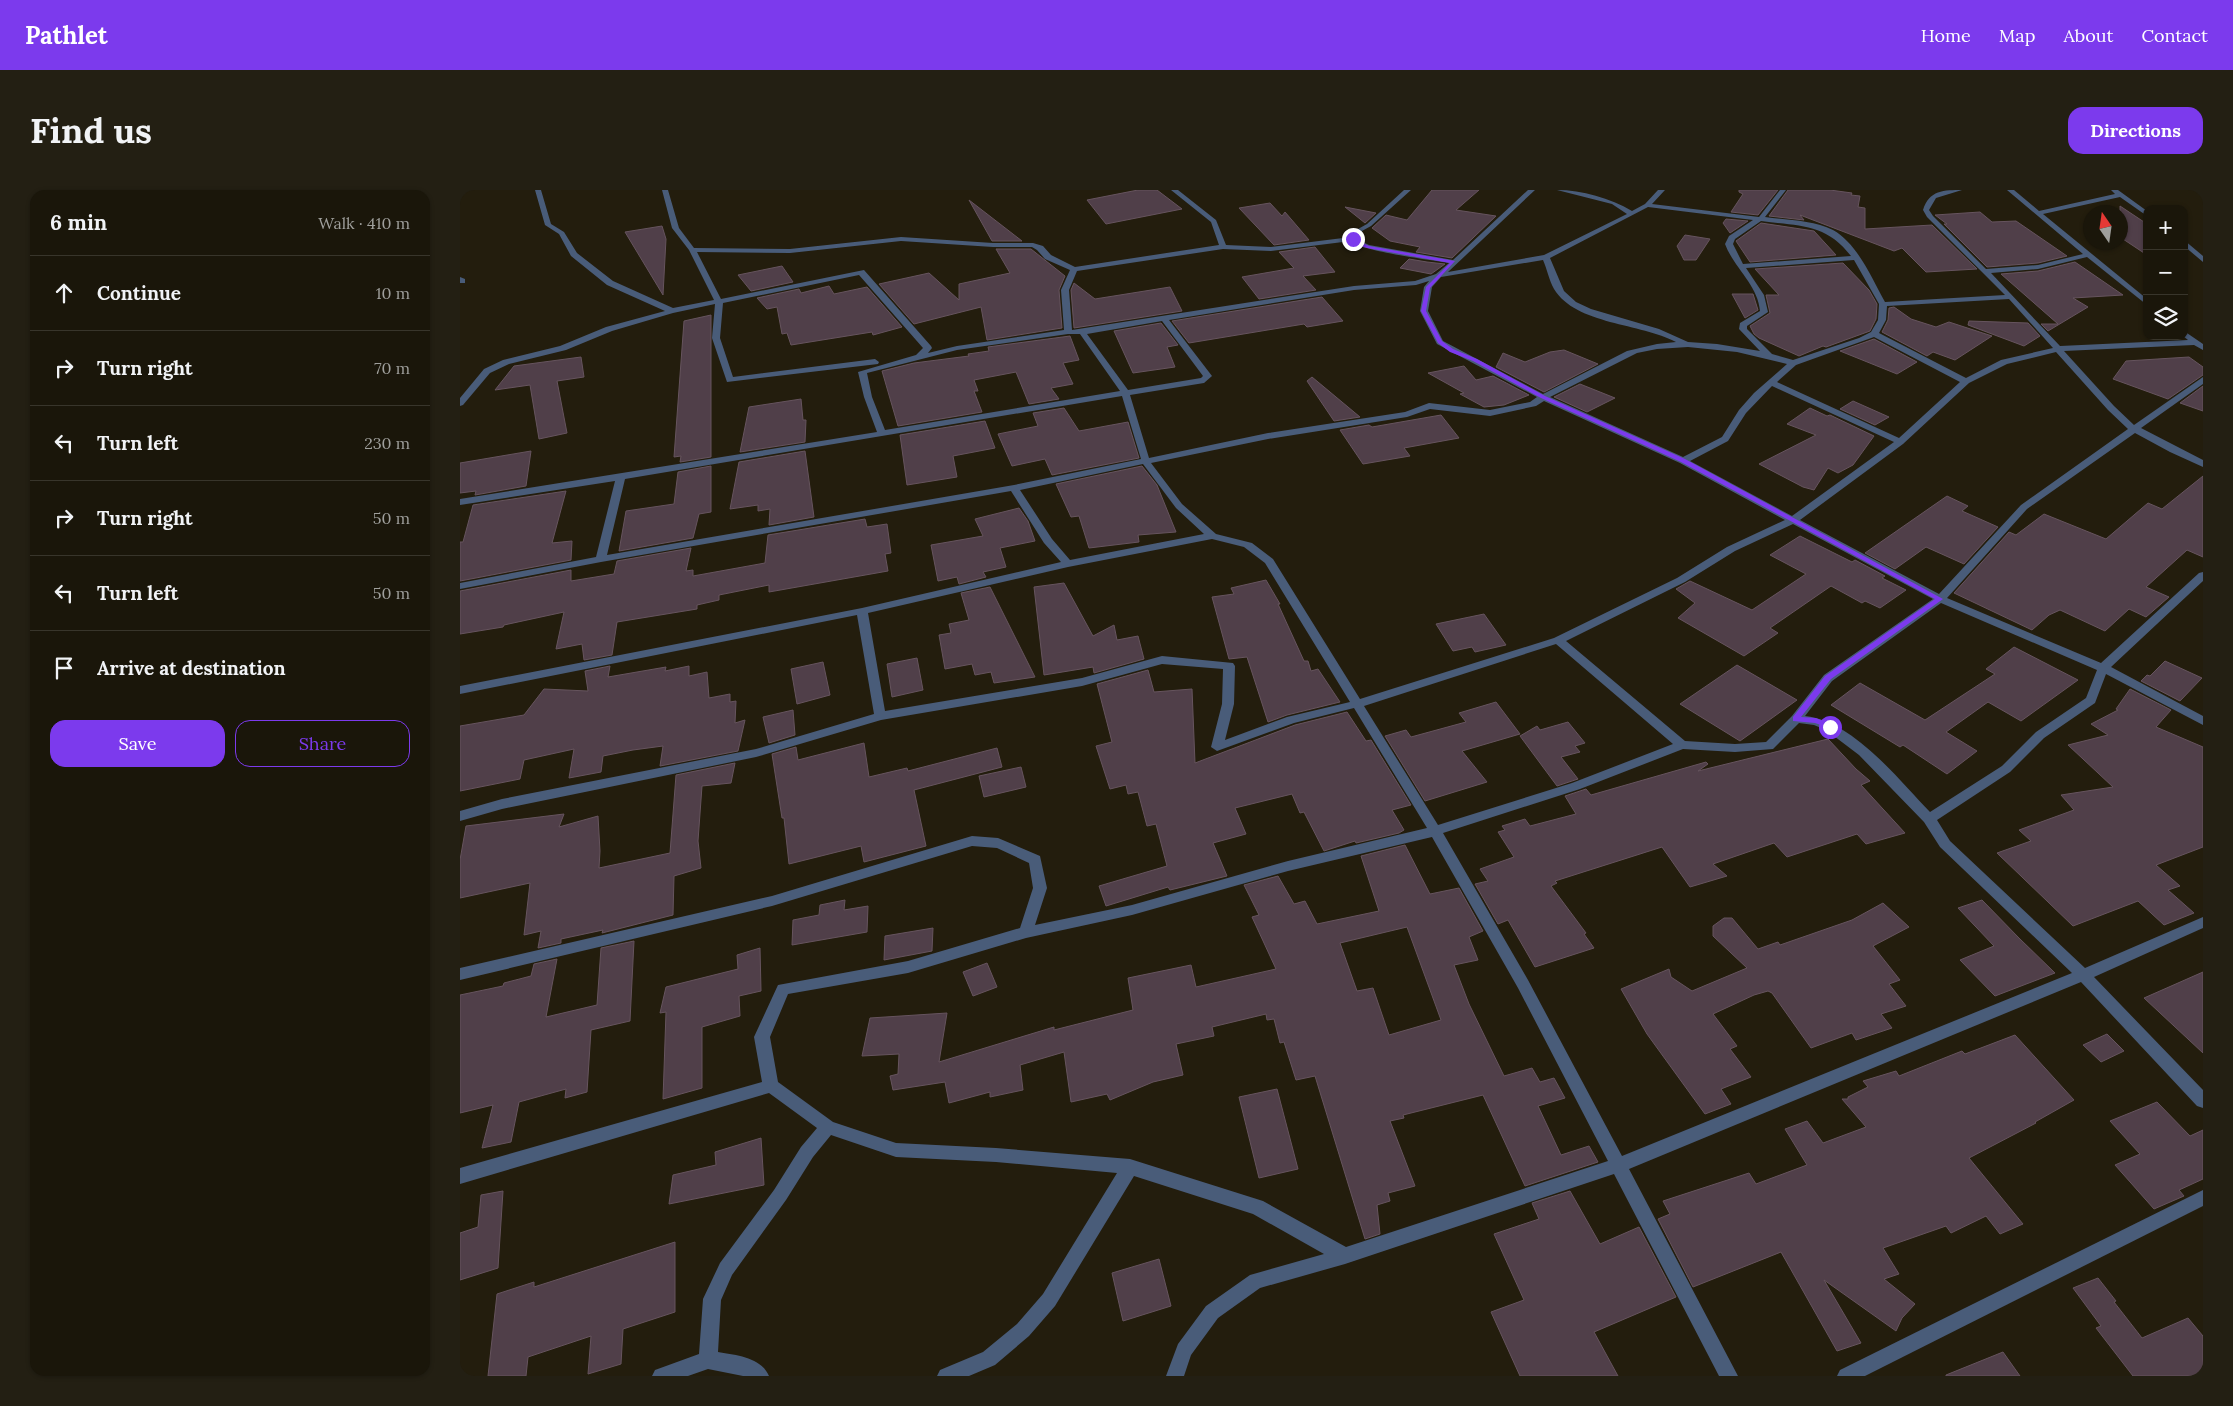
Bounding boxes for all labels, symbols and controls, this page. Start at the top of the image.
text: Pathlet [25,20,108,51]
text: Home [1921,24,1971,47]
text: Map [1999,24,2035,47]
text: About [2063,24,2113,47]
text: Contact [2141,24,2208,47]
button: Directions [2068,107,2203,154]
text: Find us [30,108,152,153]
north arrow [2083,205,2128,250]
map controls [2143,205,2188,340]
button: + [2143,205,2188,250]
text: 6 min [50,209,107,236]
text: Walk · 410 m [318,213,410,233]
route end [1342,228,1365,251]
button: − [2143,250,2188,295]
icon: ahead [50,279,78,307]
text: Continue [97,281,181,305]
text: 10 m [376,283,410,303]
button: layers [2143,295,2188,340]
icon: right [50,354,78,382]
text: Turn right [97,356,193,380]
text: 70 m [374,358,410,378]
icon: left [50,429,78,457]
text: Turn left [97,431,178,455]
text: 230 m [364,433,410,453]
icon: right [50,504,78,532]
text: Turn right [97,506,193,530]
text: 50 m [373,508,410,528]
icon: left [50,579,78,607]
text: Turn left [97,581,178,605]
text: 50 m [373,583,410,603]
icon: arrive [50,654,78,682]
text: Arrive at destination [97,656,286,680]
route start [1819,716,1842,739]
button: Save [50,720,225,767]
button: Share [235,720,410,767]

